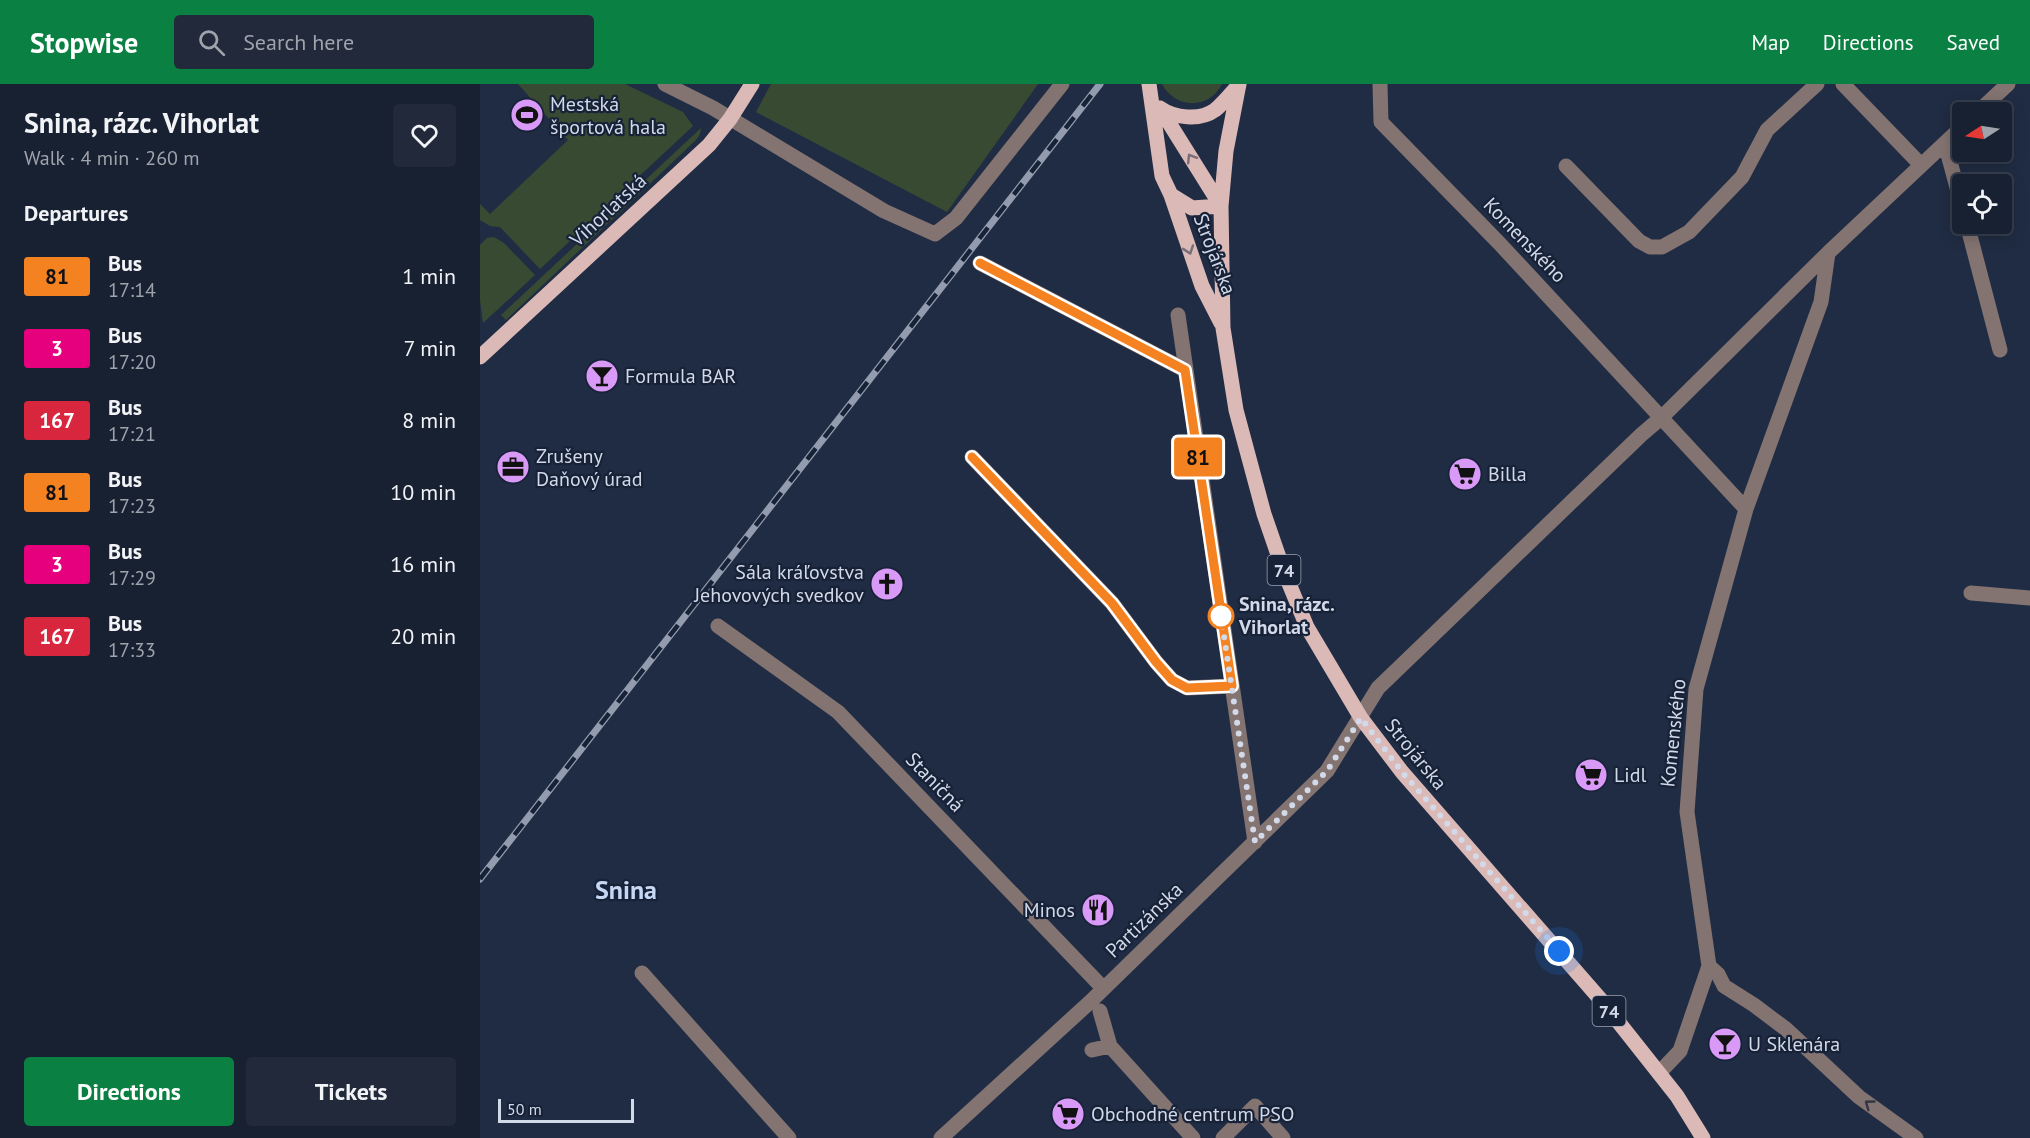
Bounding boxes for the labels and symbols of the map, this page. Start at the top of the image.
place label: Mestská športová hala [550,91,666,140]
sports icon: Mestská športová hala [509,97,545,133]
north arrow [1952,102,2012,162]
one-way arrow [1186,154,1198,164]
street label: Vihorlatská [563,168,652,253]
street label: Komenského [1478,192,1572,288]
street label: Strojárska [1188,210,1242,298]
one-way arrow [1182,244,1195,255]
bar icon: Formula BAR [584,358,620,394]
place label: Formula BAR [625,363,736,389]
line badge: 81 [1171,438,1225,476]
place label: Zrušeny Daňový úrad [536,443,642,492]
office icon: Zrušeny Daňový úrad [495,449,531,485]
supermarket icon: Billa [1447,456,1483,492]
place label: Billa [1488,461,1527,487]
road number: 74 [1268,555,1300,585]
place label: Sála kráľovstva Jehovových svedkov [693,559,864,608]
church icon: Sála kráľovstva Jehovových svedkov [869,566,905,602]
place label: Snina, rázc. Vihorlat [1238,591,1335,640]
marker: Snina, rázc. Vihorlat [1208,603,1234,629]
street label: Komenského [1654,677,1692,789]
street label: Strojárska [1379,713,1453,795]
street label: Staničná [900,747,970,817]
supermarket icon: Lidl [1573,757,1609,793]
place label: Lidl [1614,762,1646,788]
district label: Snina [595,873,657,906]
street label: Partizánska [1100,877,1188,963]
restaurant icon: Minos [1080,892,1116,928]
place label: Minos [1024,897,1075,923]
your location [1544,936,1574,966]
road number: 74 [1592,996,1626,1026]
bar icon: U Sklenára [1707,1026,1743,1062]
place label: U Sklenára [1748,1031,1840,1057]
scale bar [498,1096,634,1124]
supermarket icon: Obchodné centrum PSO [1050,1096,1086,1132]
one-way arrow [1864,1100,1875,1111]
place label: Obchodné centrum PSO [1091,1101,1294,1127]

